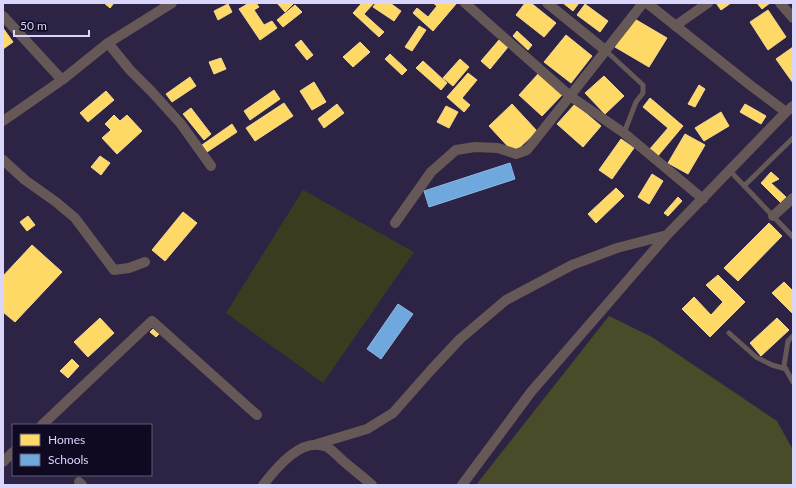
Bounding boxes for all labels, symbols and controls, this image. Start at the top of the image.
scale bar [14,12,89,38]
text: 50 m [20,18,47,33]
legend [12,424,152,476]
text: Homes [48,432,85,447]
text: Schools [48,452,89,467]

